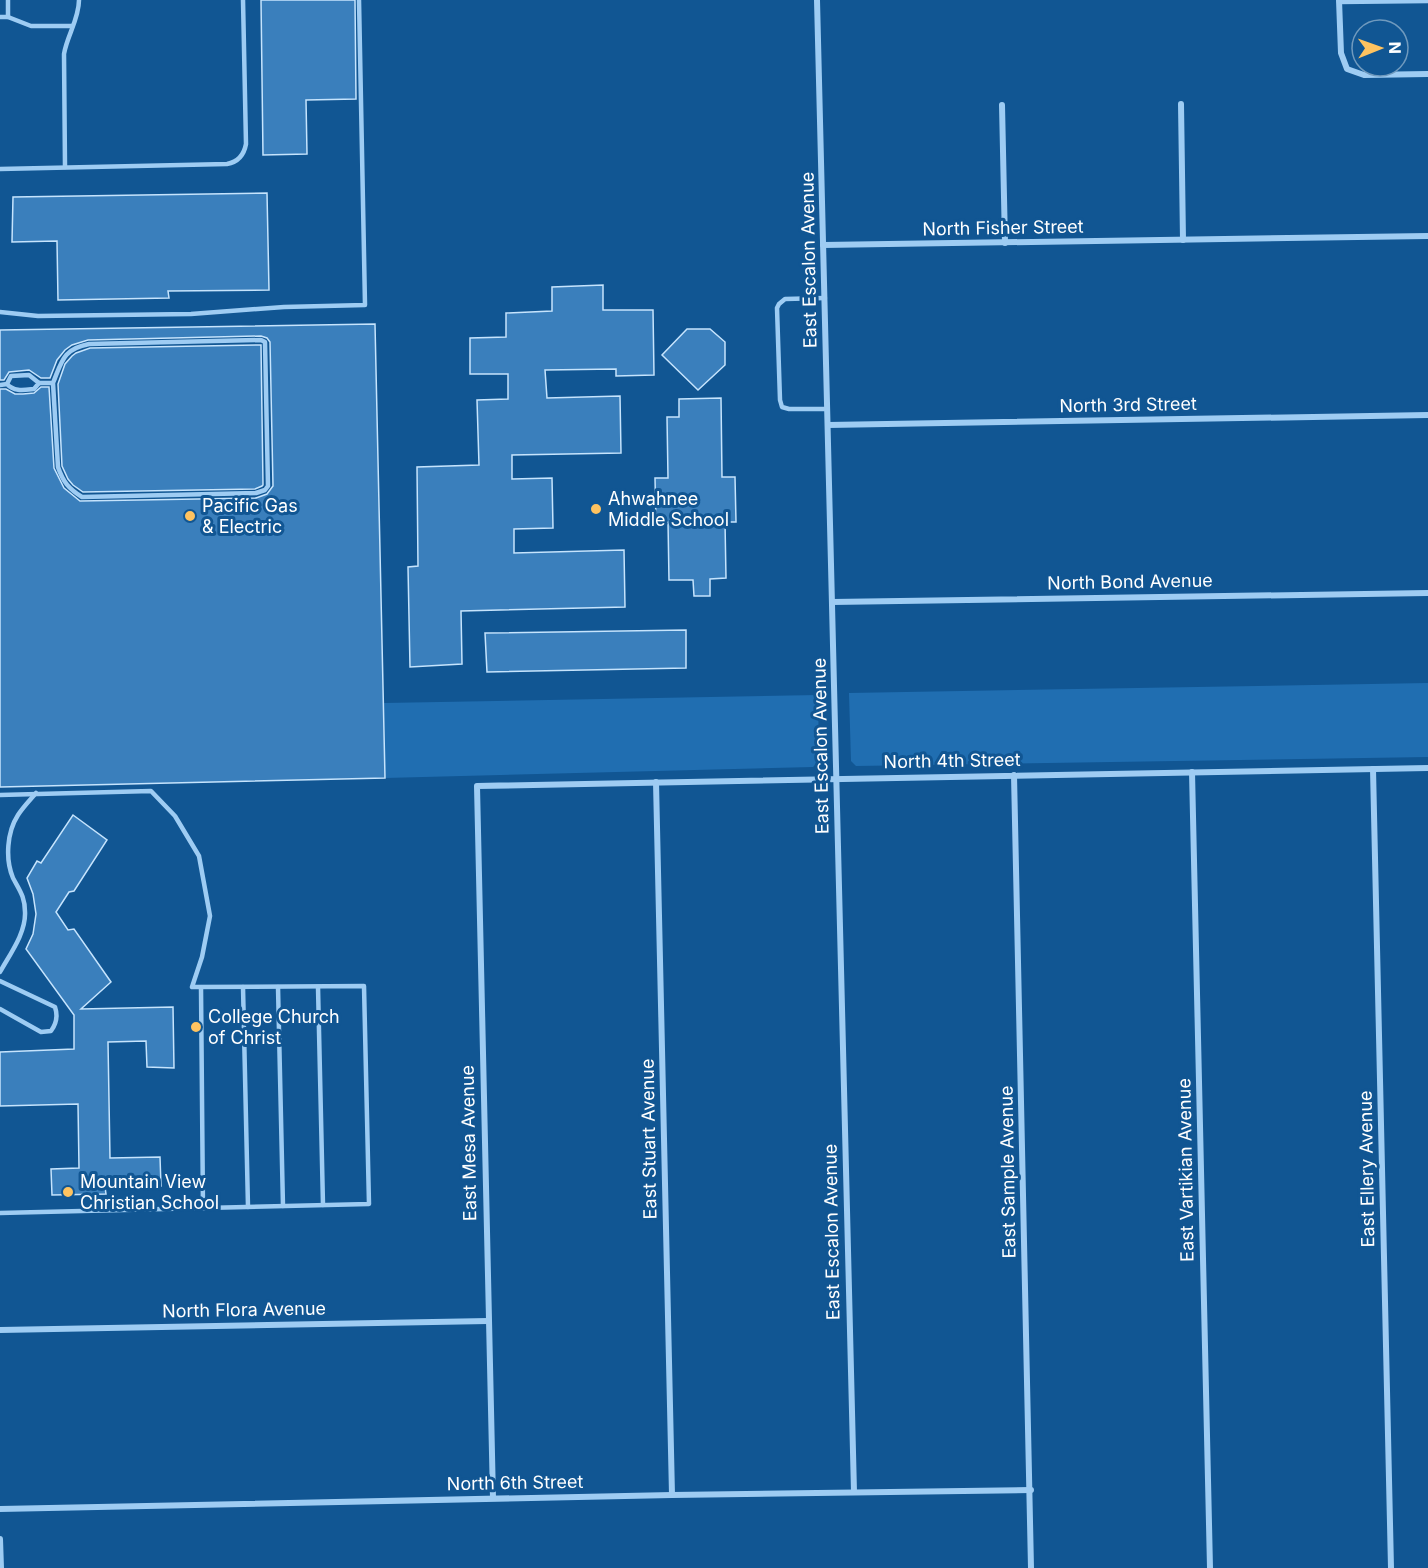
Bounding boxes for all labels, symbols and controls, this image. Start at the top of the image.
north arrow [1350,18,1410,78]
text: N [1385,41,1405,54]
street label: East Escalon Avenue [796,172,821,348]
street label: North Fisher Street [922,216,1084,239]
street label: North 3rd Street [1059,393,1197,416]
place label: Ahwahnee Middle School [608,488,729,530]
place label: Pacific Gas & Electric [202,495,298,537]
marker: Ahwahnee Middle School [589,502,603,516]
marker: Pacific Gas & Electric [183,509,197,523]
street label: North Bond Avenue [1047,570,1213,593]
street label: East Escalon Avenue [808,658,833,834]
street label: North 4th Street [883,749,1021,772]
place label: College Church of Christ [208,1006,340,1048]
marker: College Church of Christ [189,1020,203,1034]
street label: East Stuart Avenue [637,1058,660,1220]
street label: East Mesa Avenue [457,1065,480,1221]
street label: East Vartikian Avenue [1173,1078,1198,1262]
street label: East Sample Avenue [995,1085,1020,1259]
street label: East Ellery Avenue [1355,1090,1378,1248]
street label: East Escalon Avenue [819,1144,844,1320]
place label: Mountain View Christian School [80,1171,219,1213]
marker: Mountain View Christian School [61,1185,75,1199]
street label: North Flora Avenue [162,1298,326,1321]
street label: North 6th Street [447,1471,584,1494]

